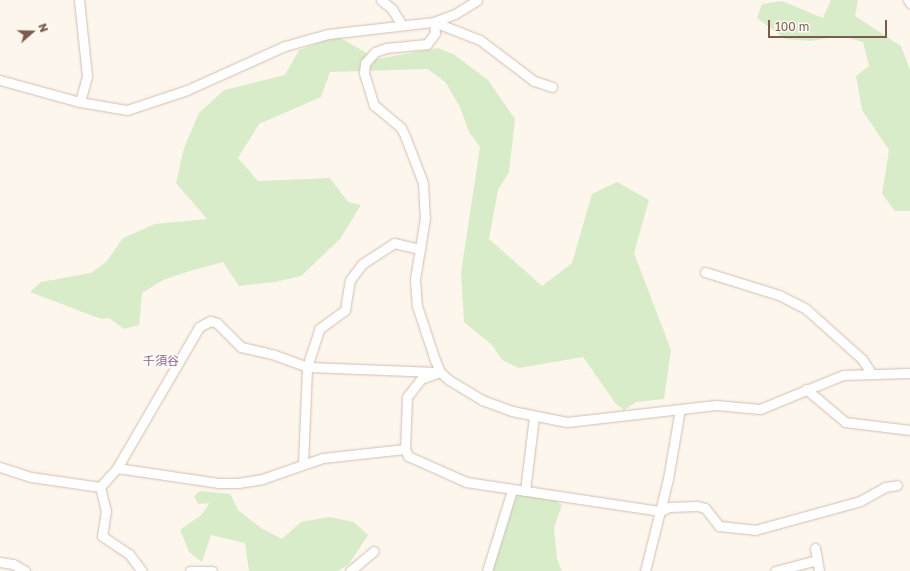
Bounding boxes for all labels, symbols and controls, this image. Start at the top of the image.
north arrow [12,12,52,52]
scale bar [770,12,889,38]
text: 100 m [775,19,809,34]
text: N [36,22,51,34]
district label: 千須谷 [143,354,179,368]

